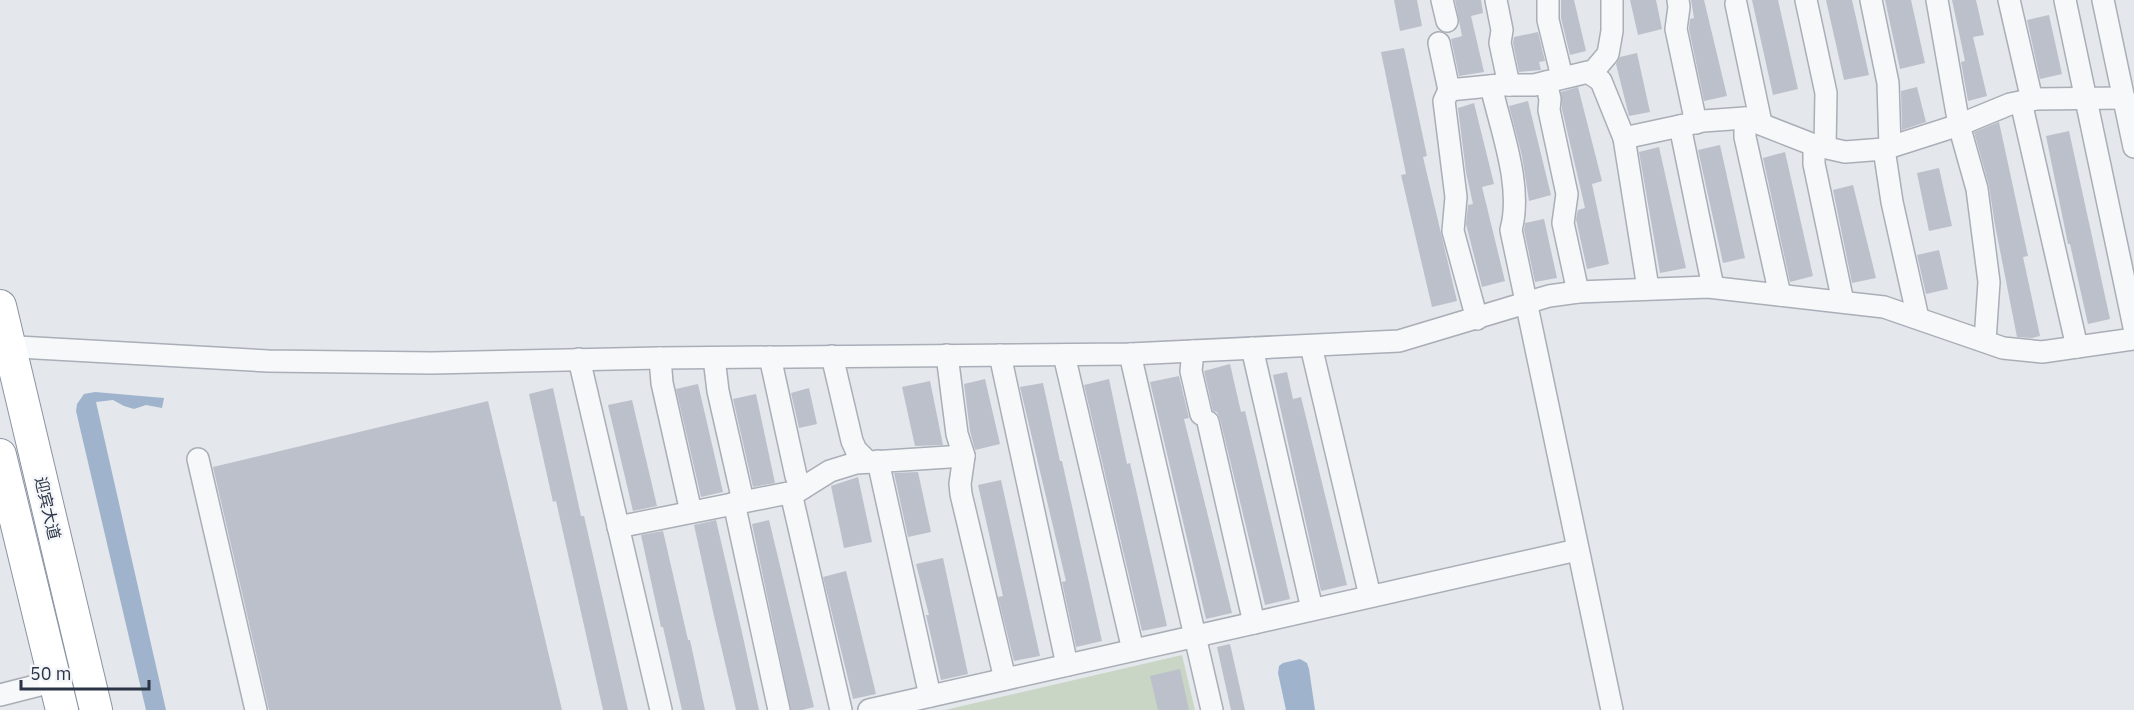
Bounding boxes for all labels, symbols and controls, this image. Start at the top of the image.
street label: 迎宾大道 [31,475,65,541]
scale bar [21,653,148,691]
text: 50 m [30,662,72,685]

